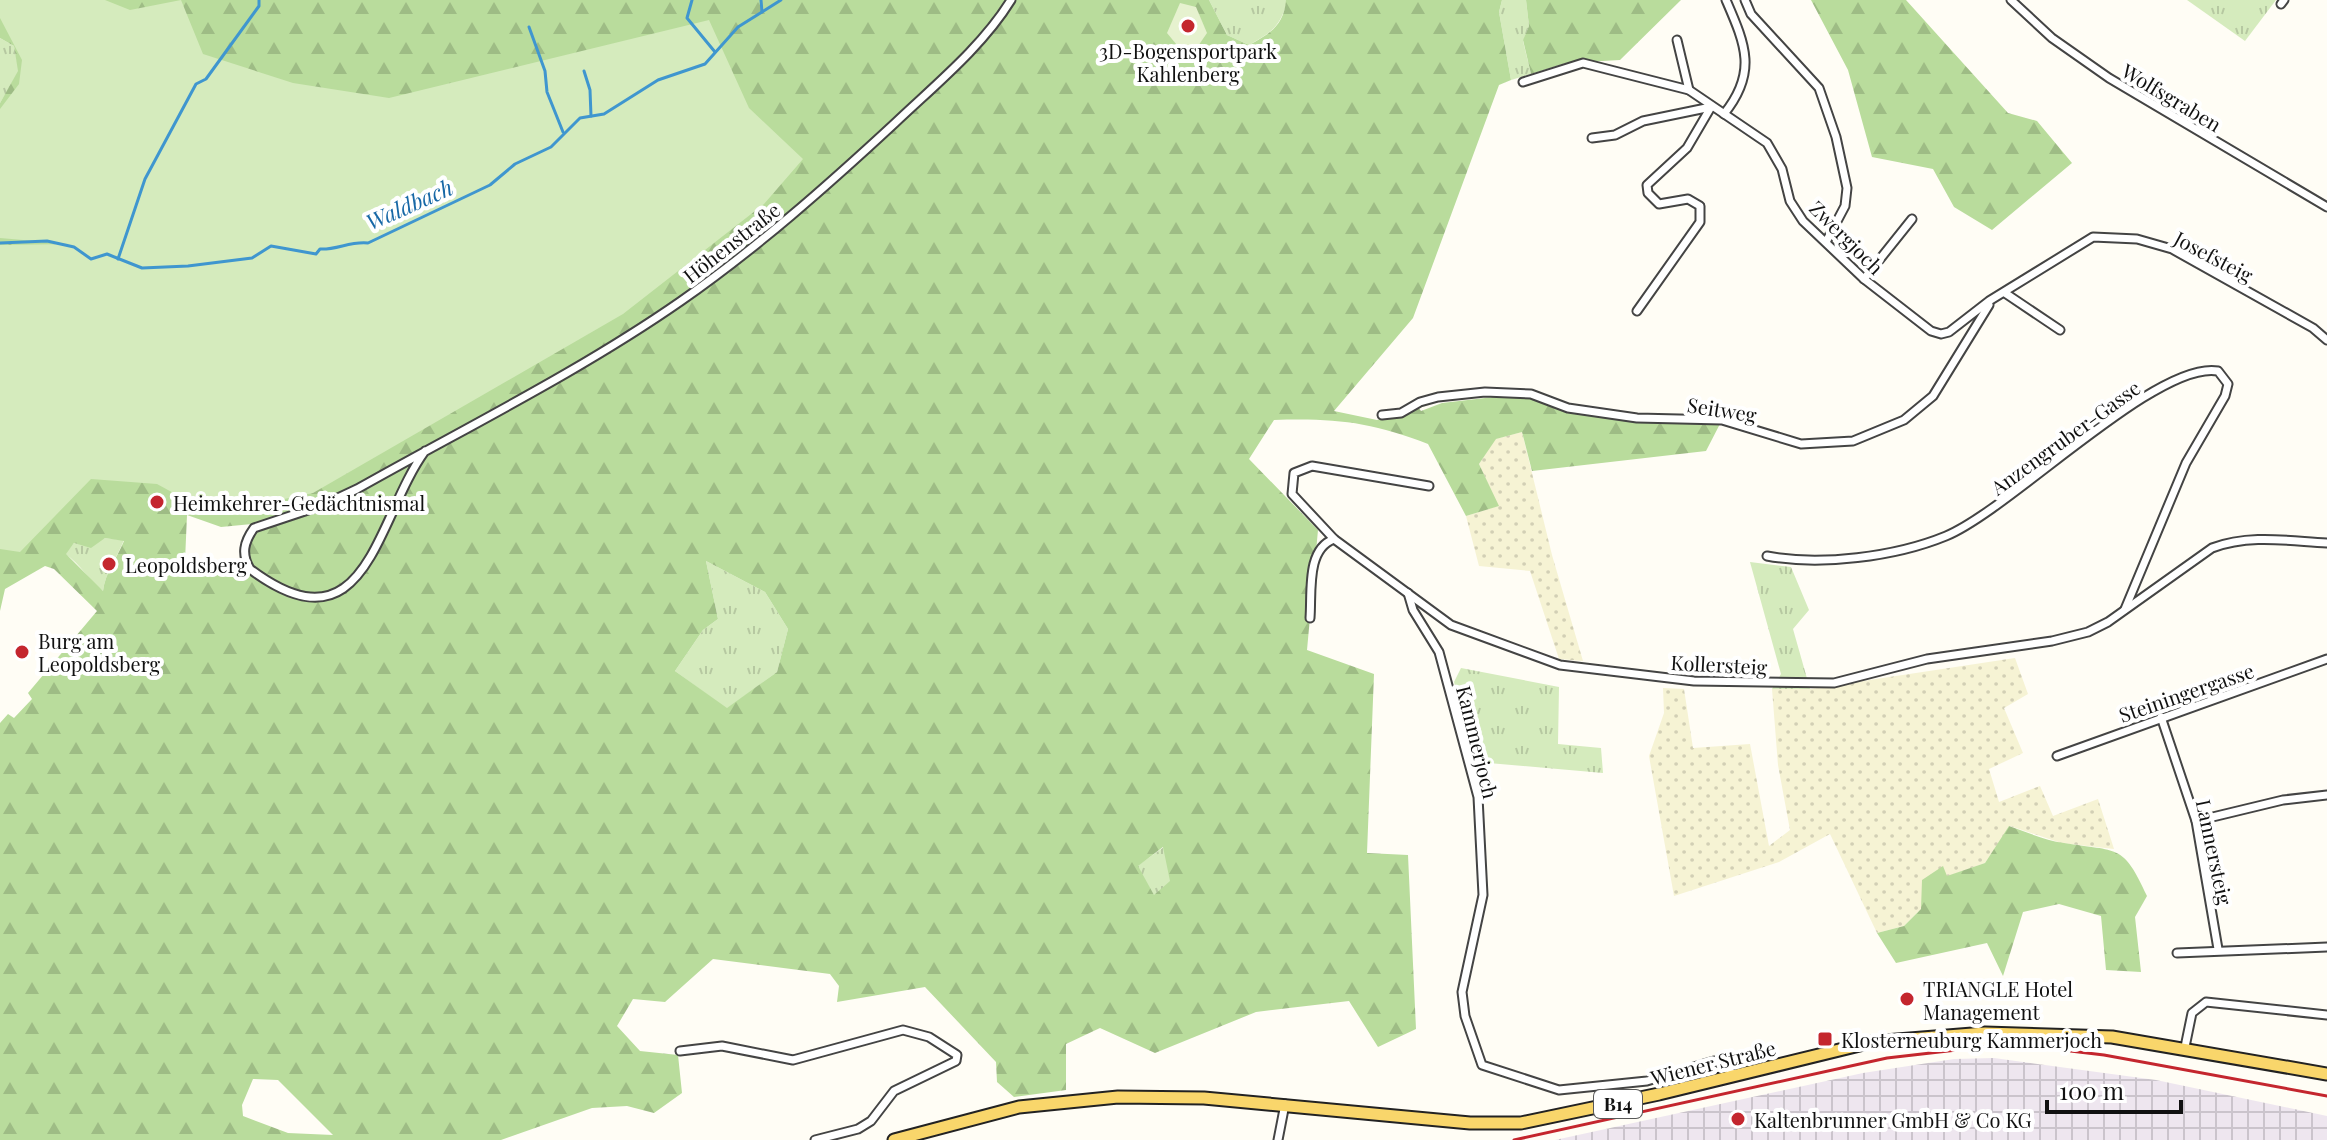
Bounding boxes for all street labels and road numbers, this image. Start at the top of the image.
street label: Wolfsgraben [2116,56,2227,137]
street label: Zwergjoch [1804,194,1890,280]
street label: Höhenstraße [677,196,785,288]
street label: Josefsteig [2169,224,2258,288]
street label: Anzengruber-Gasse [1984,374,2145,501]
street label: Seitweg [1685,390,1759,428]
street label: Kollersteig [1670,648,1768,680]
street label: Steiningergasse [2115,656,2257,728]
street label: Kammerjoch [1451,683,1505,801]
street label: Lannersteig [2191,797,2239,908]
street label: Wiener Straße [1647,1033,1778,1091]
road number: B14 [1594,1090,1642,1118]

